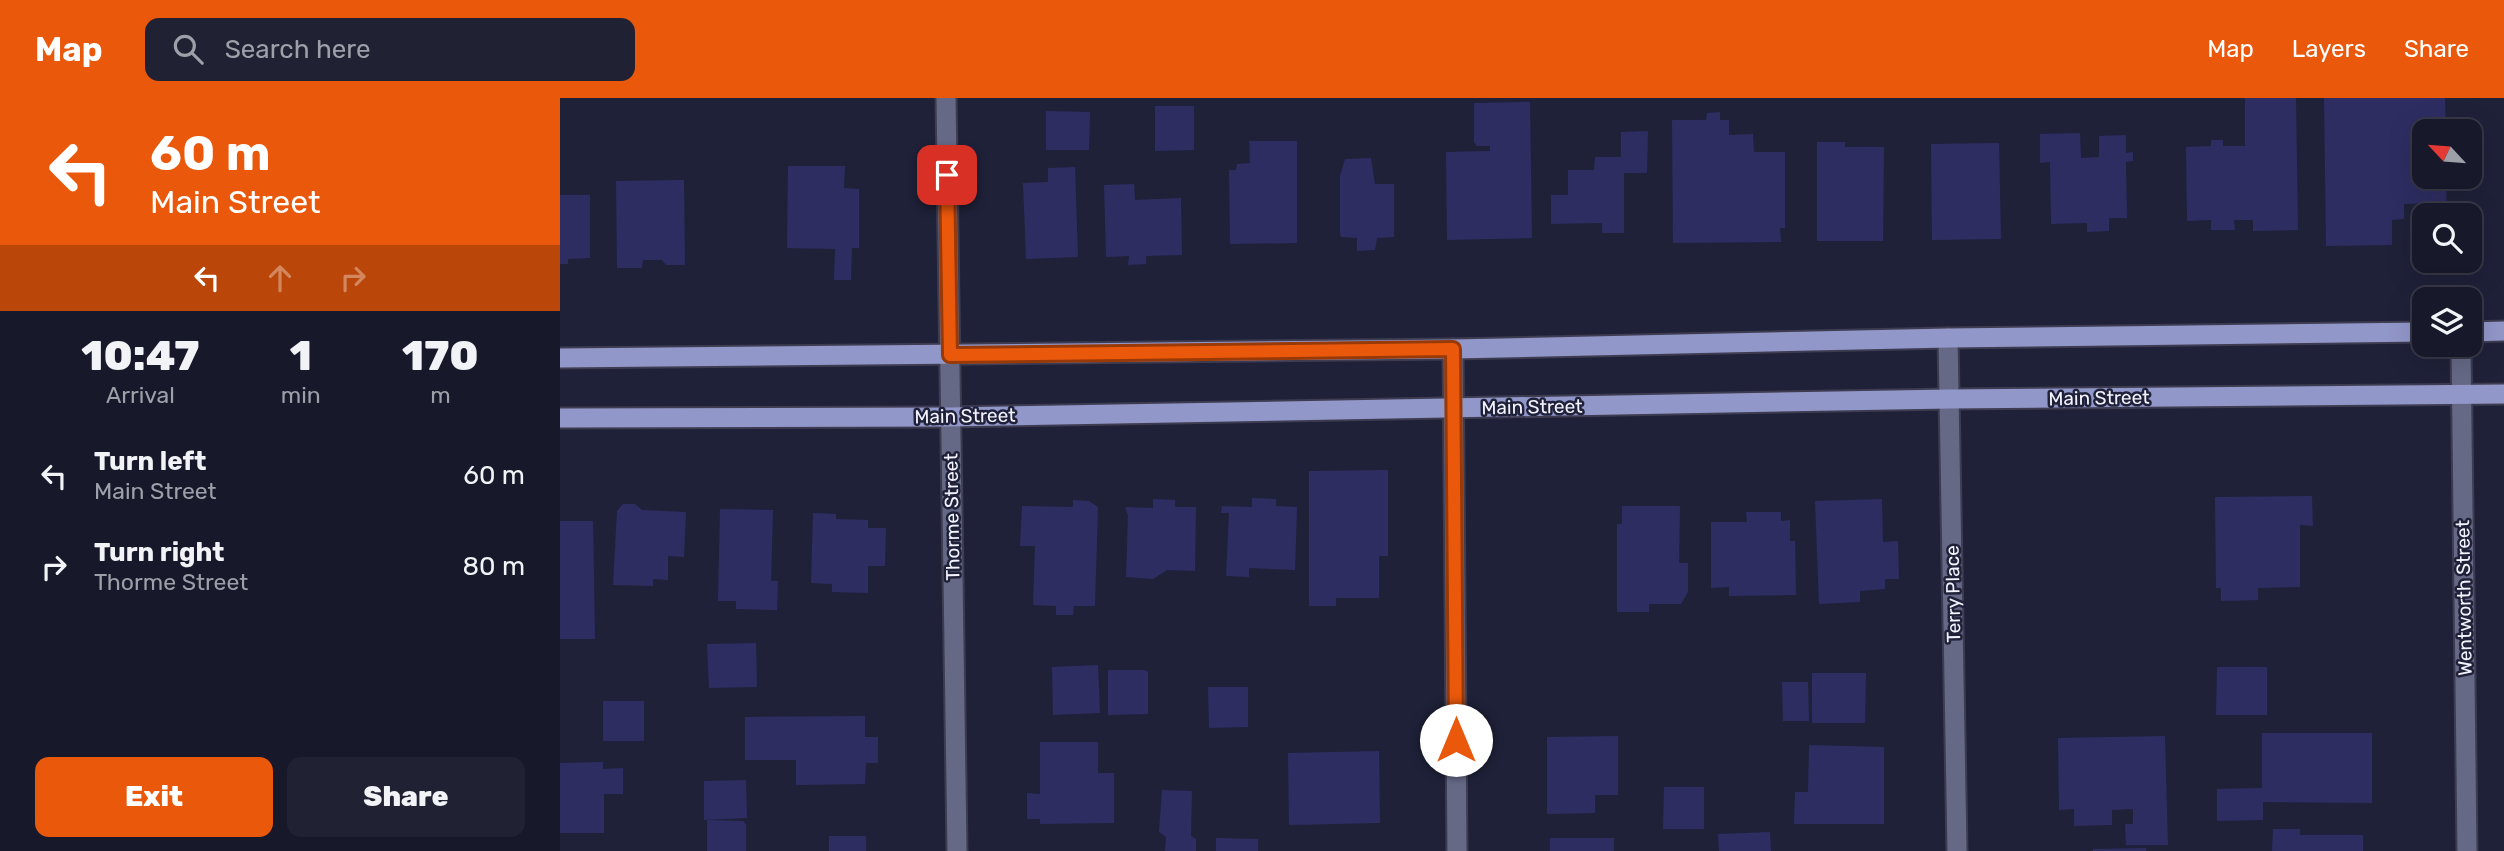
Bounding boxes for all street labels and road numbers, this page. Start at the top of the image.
street label: Main Street [2048,386,2150,410]
street label: Main Street [1481,395,1583,419]
street label: Main Street [914,404,1016,428]
street label: Thorme Street [939,453,965,581]
street label: Wentworth Street [2451,519,2477,676]
street label: Terry Place [1941,545,1965,643]

